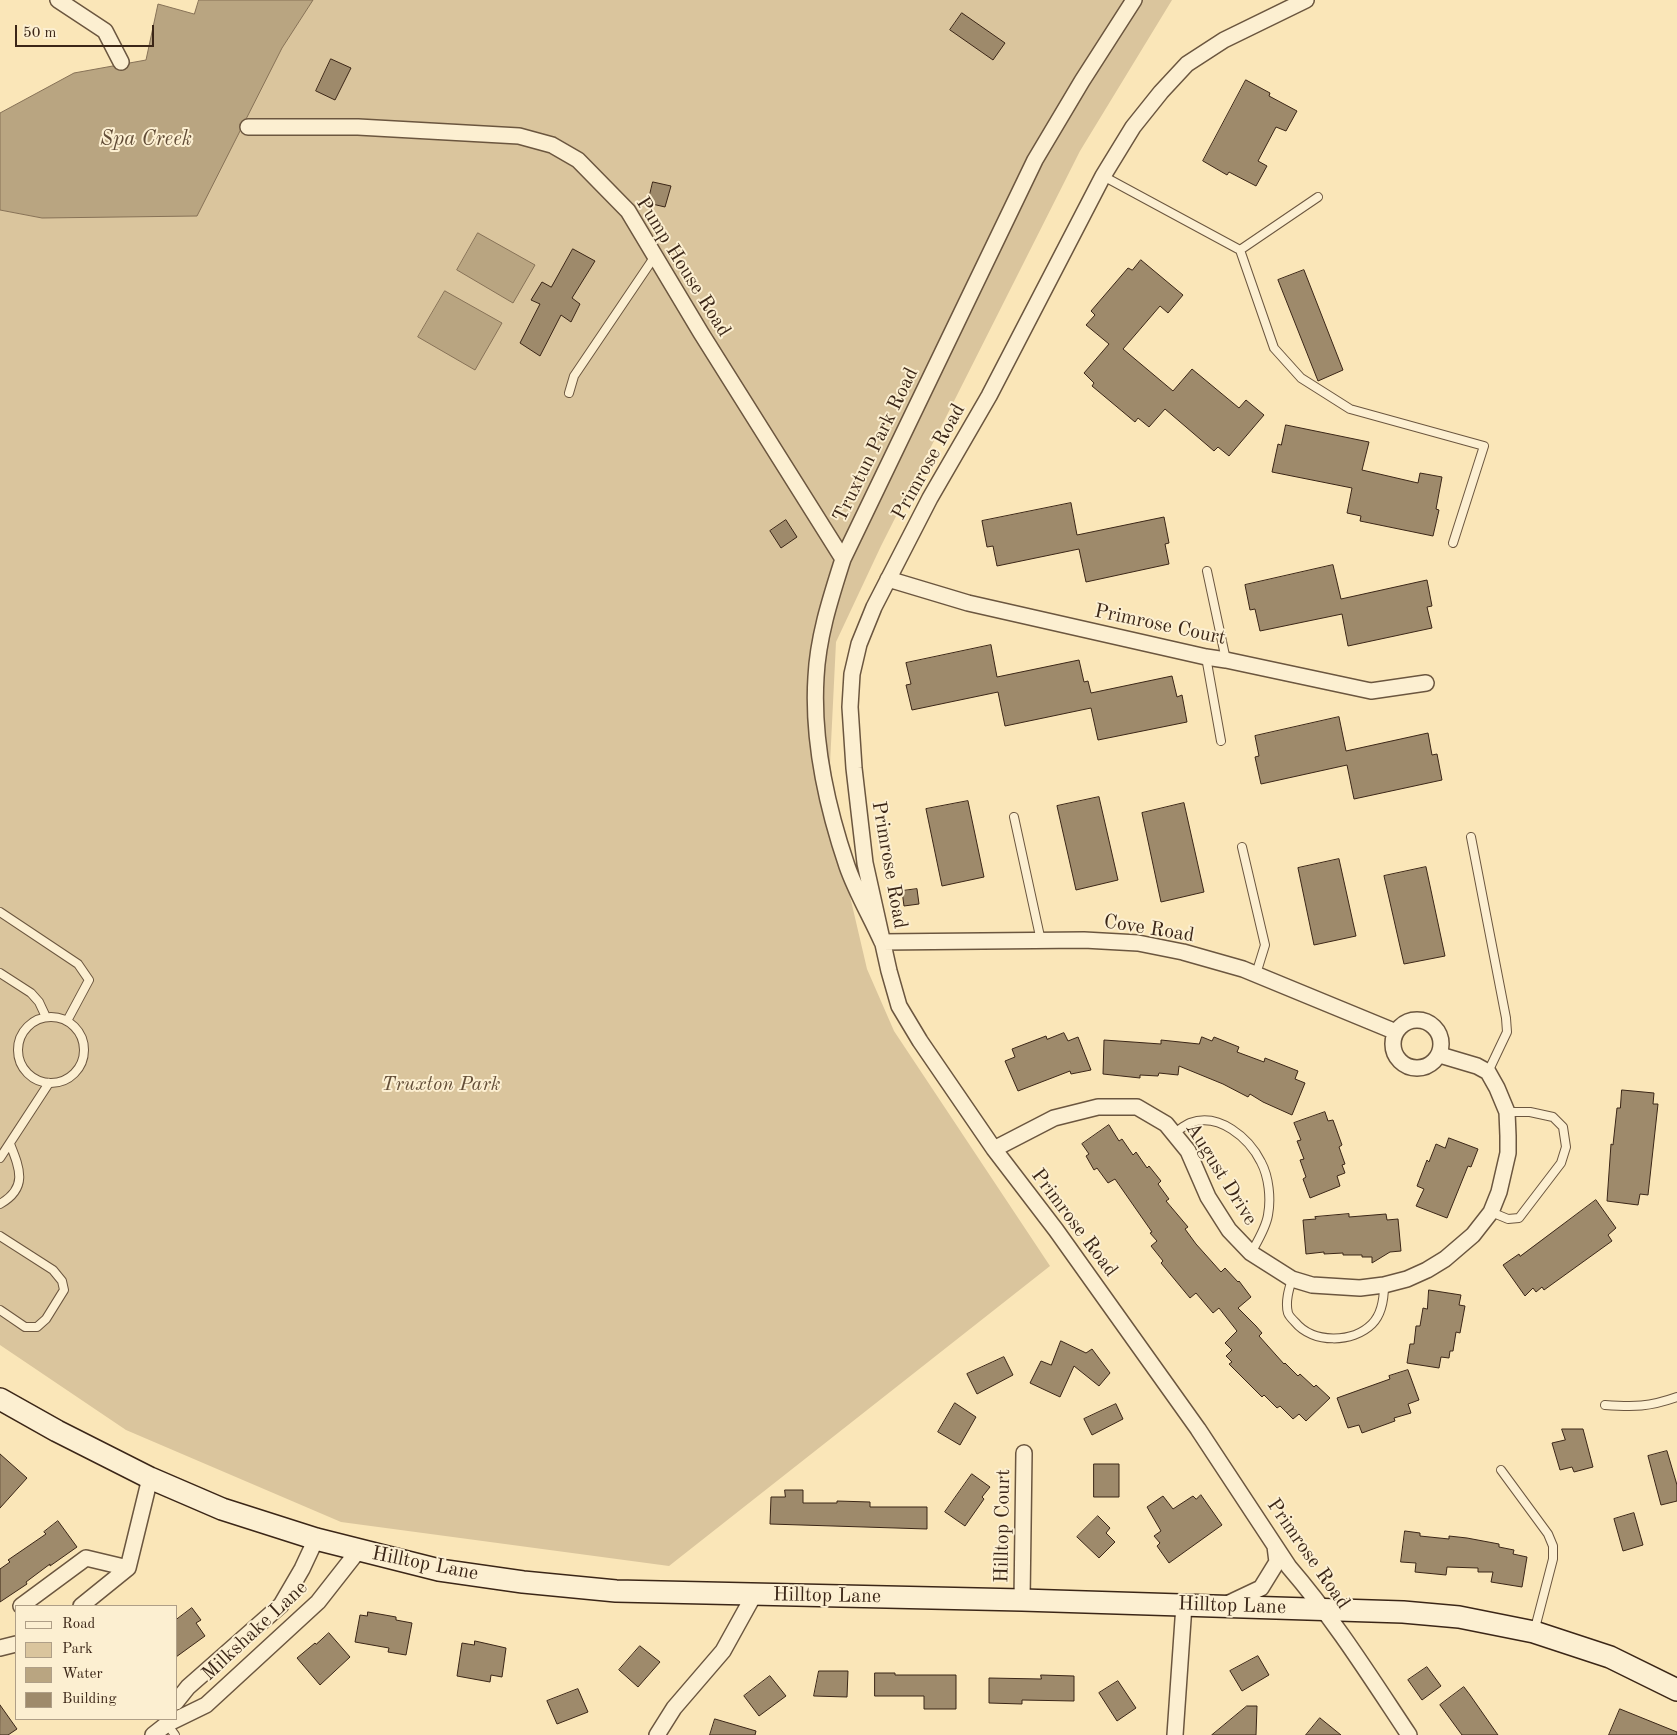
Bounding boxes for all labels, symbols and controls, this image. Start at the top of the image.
scale bar [18,15,156,47]
text: 50 m [23,26,57,41]
water label: Spa Creek [100,126,192,152]
street label: Pump House Road [630,193,736,341]
street label: Truxtun Park Road [828,364,924,526]
street label: Primrose Road [887,400,971,524]
street label: Primrose Court [1092,599,1228,651]
street label: Primrose Road [866,799,912,931]
street label: Cove Road [1102,910,1196,948]
park label: Truxton Park [381,1073,501,1097]
street label: August Drive [1180,1118,1262,1230]
street label: Primrose Road [1026,1164,1122,1282]
street label: Hilltop Court [990,1469,1016,1583]
street label: Primrose Road [1261,1494,1355,1614]
street label: Hilltop Lane [370,1542,480,1586]
street label: Milkshake Lane [197,1576,313,1686]
street label: Hilltop Lane [773,1583,881,1609]
street label: Hilltop Lane [1178,1592,1286,1620]
legend [15,1605,178,1720]
text: Road [62,1617,95,1632]
text: Park [62,1642,93,1657]
text: Water [62,1667,103,1682]
text: Building [62,1692,117,1707]

